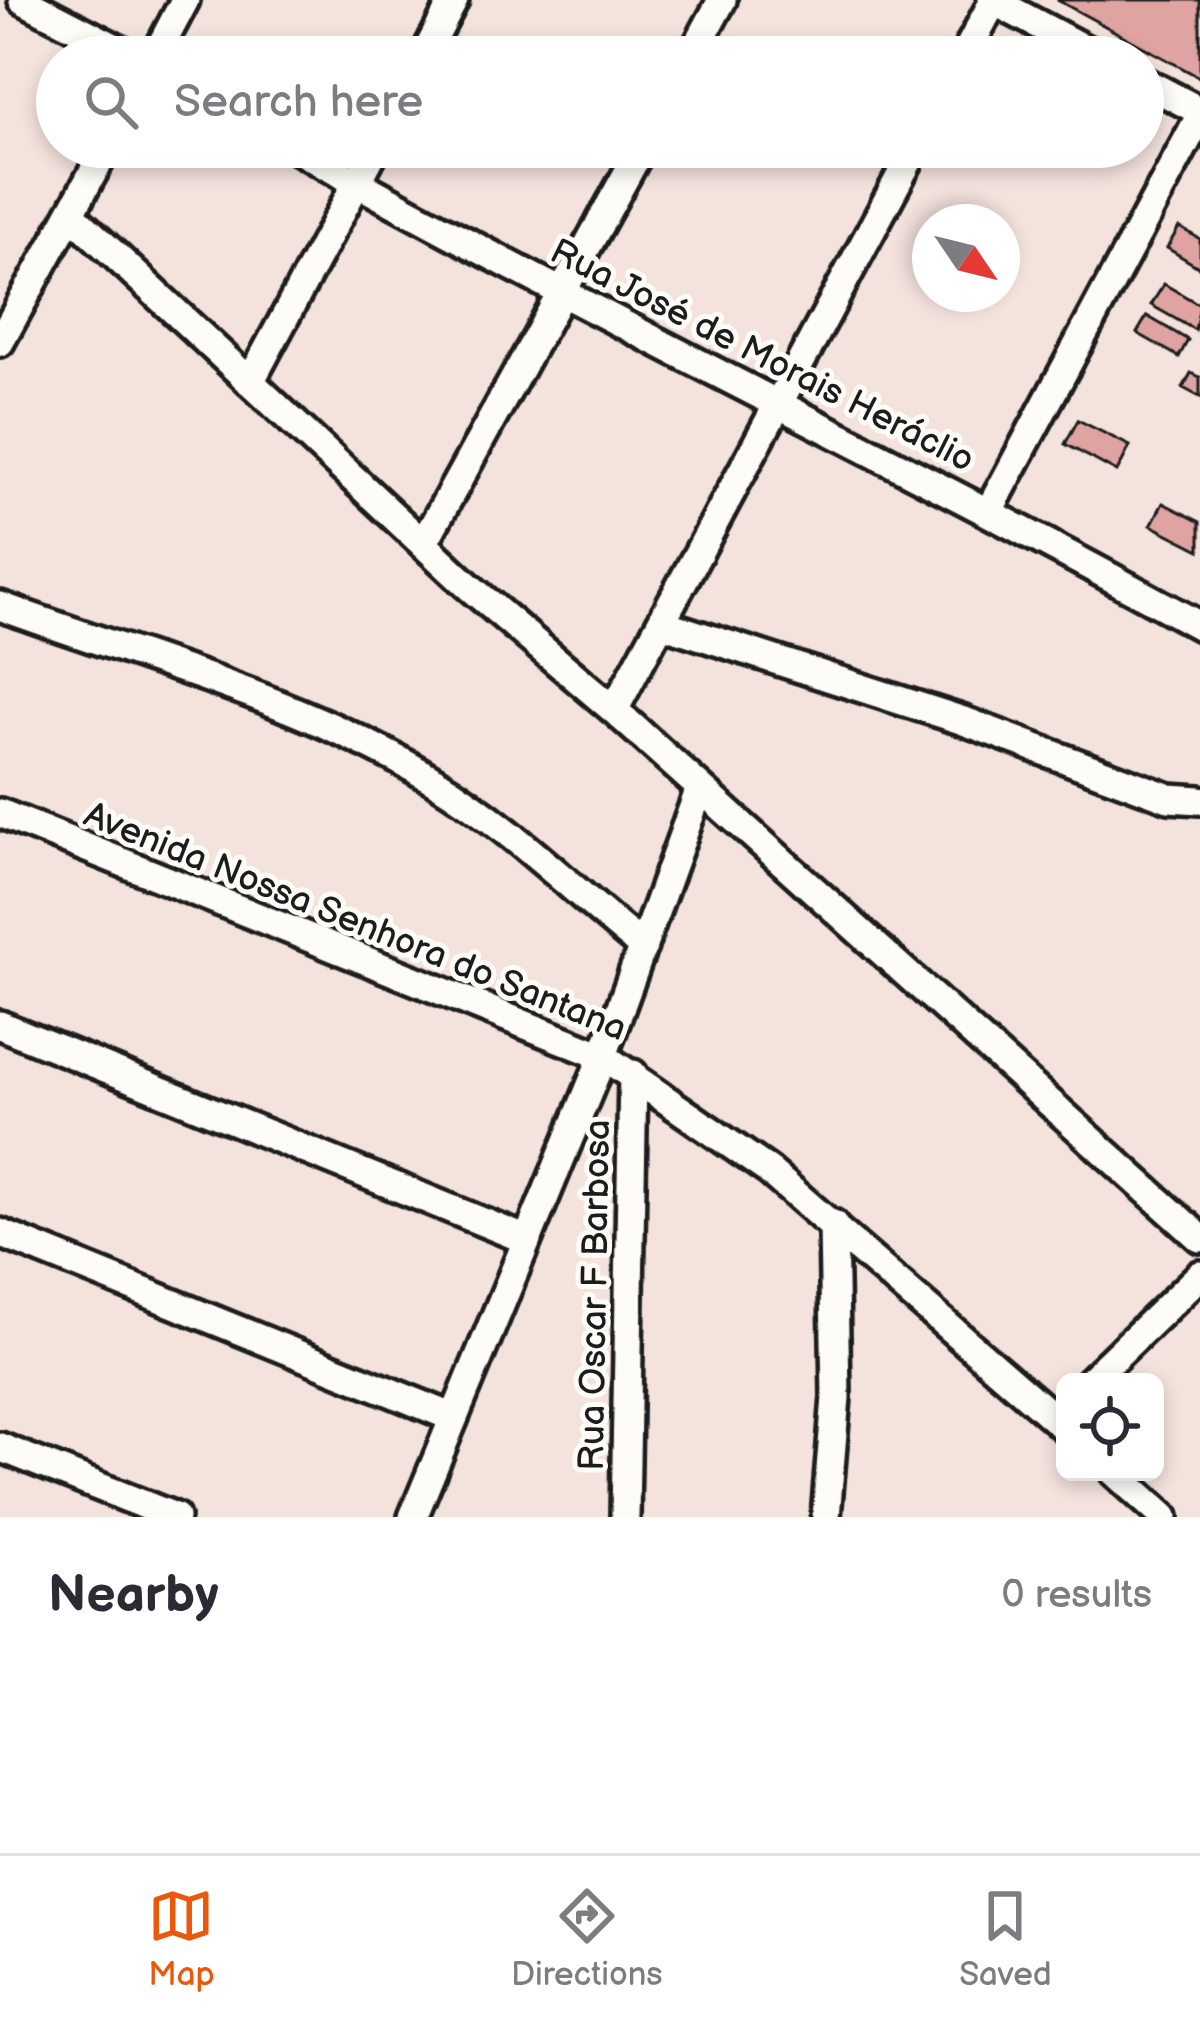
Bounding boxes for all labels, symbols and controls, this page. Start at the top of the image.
search box [36,36,1164,168]
icon: search [78,69,144,135]
text: Search here [174,75,423,130]
north arrow [912,204,1020,312]
street label: Rua José de Morais Heráclio [543,230,981,482]
street label: Avenida Nossa Senhora do Santana [78,794,632,1051]
street label: Rua Oscar F Barbosa [571,1119,620,1471]
map controls [1056,1373,1164,1481]
button: locate [1056,1373,1164,1481]
text: Nearby [48,1565,219,1626]
text: 0 results [1001,1572,1152,1619]
tab: Map [148,1883,215,1995]
tab: Directions [511,1883,663,1995]
tab: Saved [959,1883,1052,1995]

